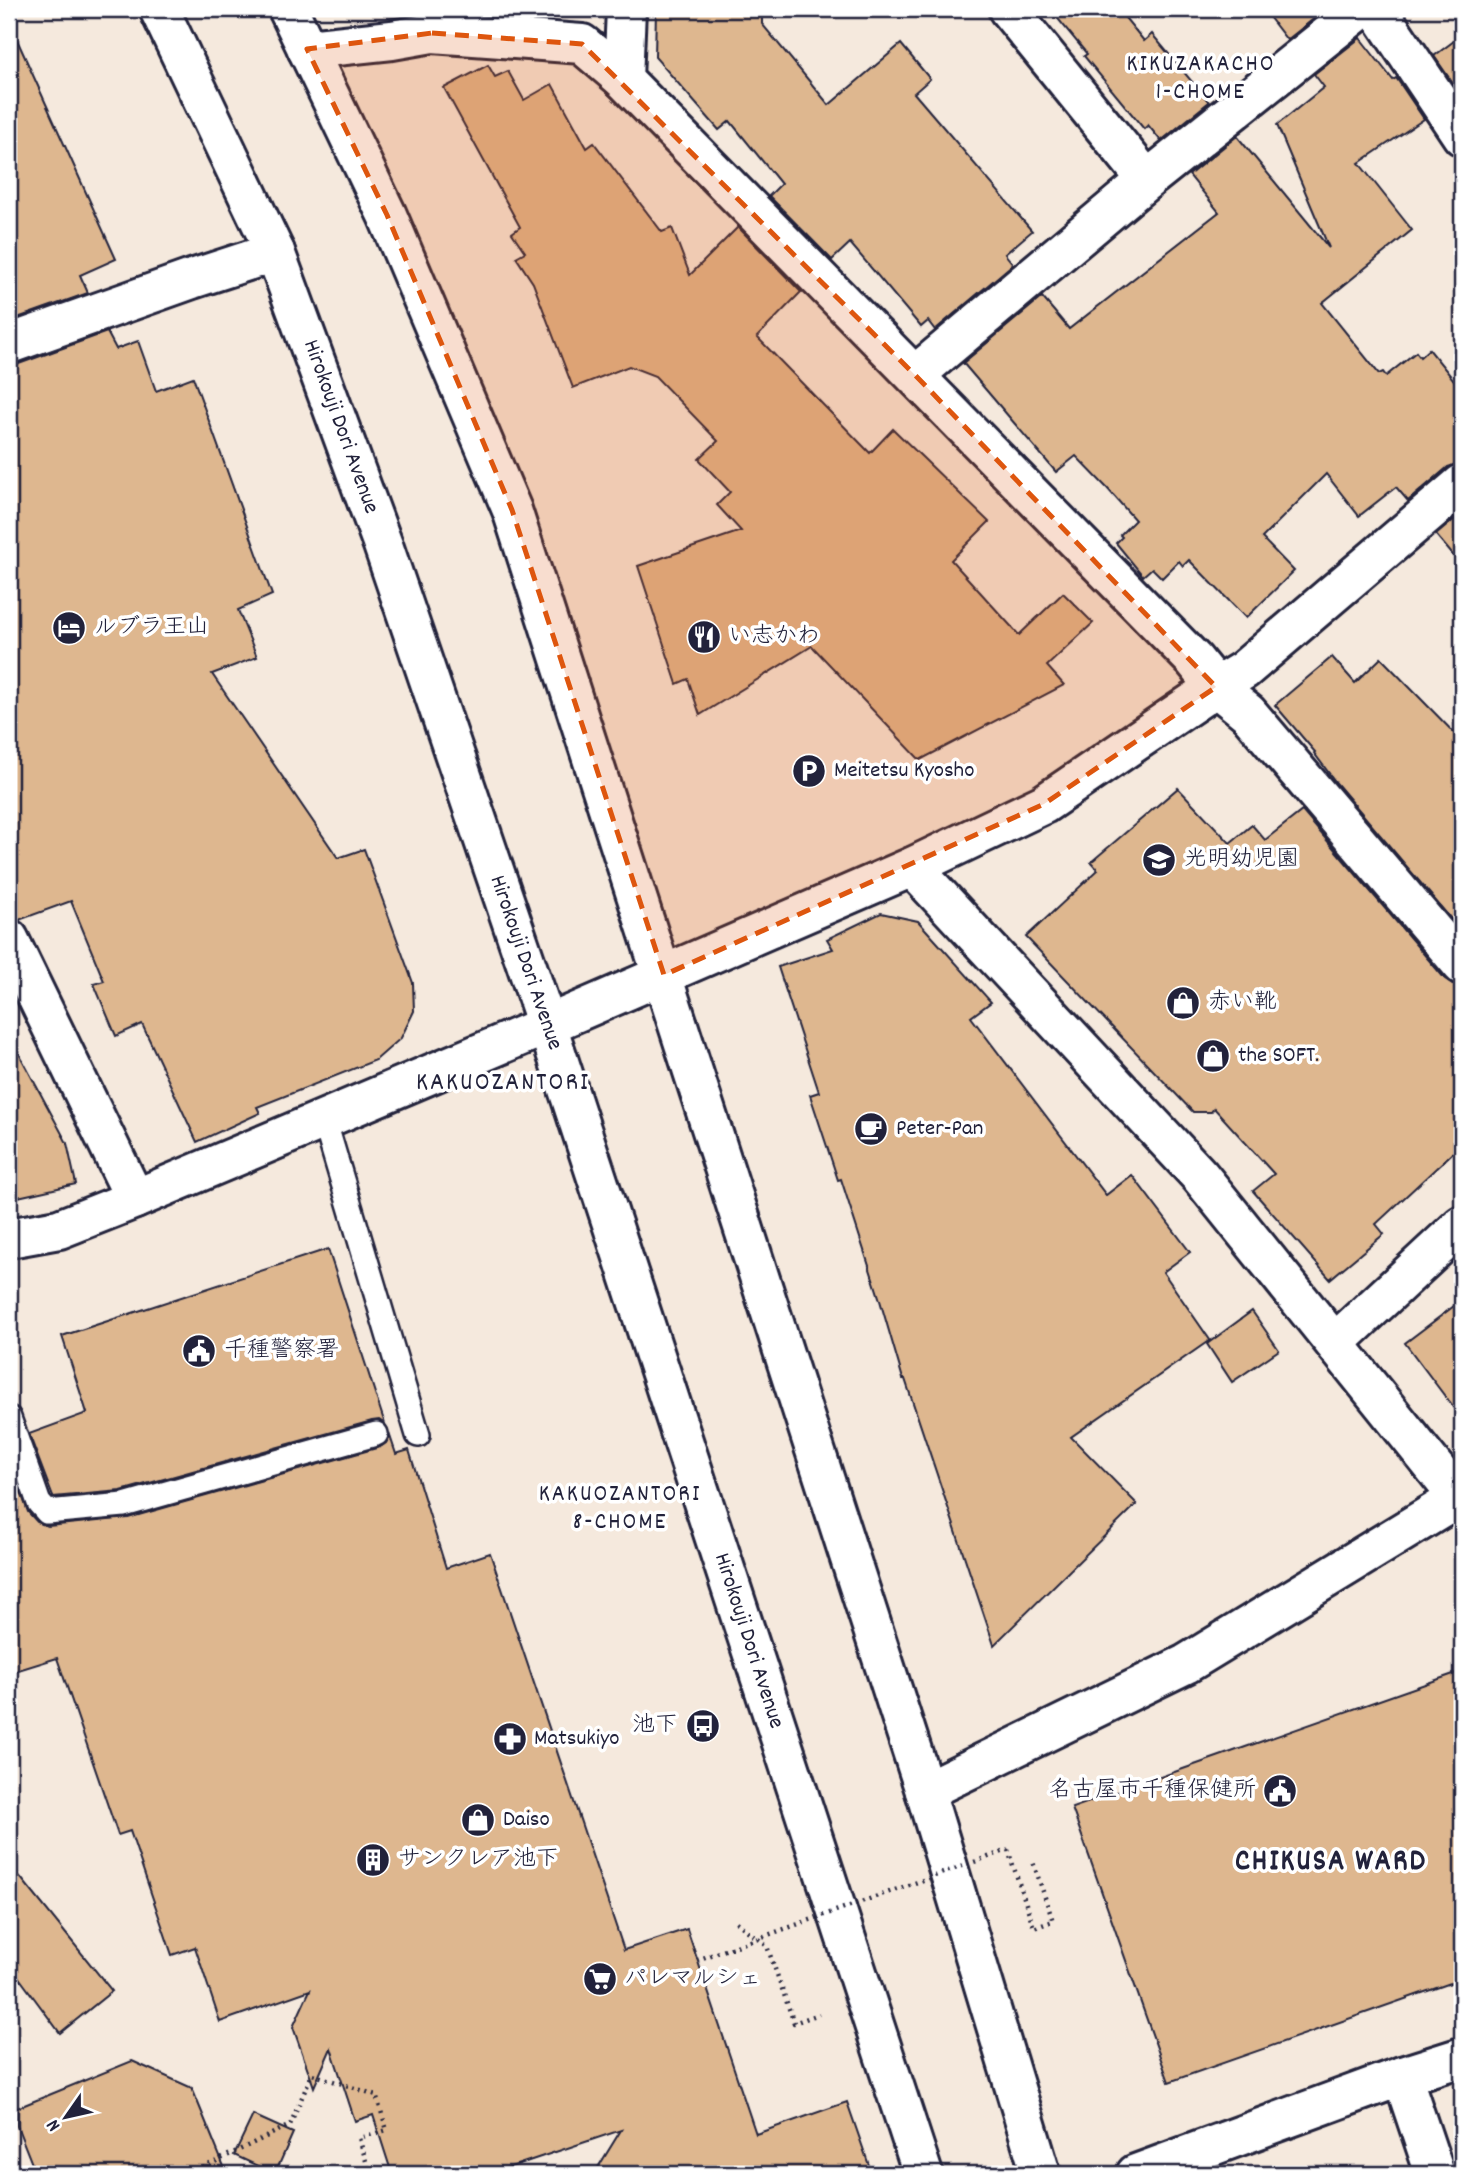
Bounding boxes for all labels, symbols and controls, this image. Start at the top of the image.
district label: KIKUZAKACHO 1-CHOME [1127,48,1275,110]
street label: Hirokouji Dori Avenue [293,335,387,519]
hotel icon: ルブラ王山 [50,609,88,647]
place label: ルブラ王山 [94,612,209,645]
restaurant icon: い志かわ [685,618,723,656]
place label: い志かわ [728,621,820,654]
parking icon: Meitetsu Kyosho [790,752,828,790]
place label: Meitetsu Kyosho [834,755,974,788]
school or university icon: 光明幼児園 [1140,841,1178,879]
place label: 光明幼児園 [1184,844,1299,877]
street label: Hirokouji Dori Avenue [480,871,570,1055]
shop icon: 赤い靴 [1164,984,1202,1022]
place label: 赤い靴 [1208,987,1277,1020]
shop icon: the SOFT. [1194,1037,1232,1075]
place label: the SOFT. [1238,1040,1319,1073]
district label: KAKUOZANTORI [416,1065,590,1102]
cafe icon: Peter-Pan [852,1110,890,1148]
place label: Peter-Pan [896,1113,983,1146]
public building icon: 千種警察署 [180,1332,218,1370]
place label: 千種警察署 [224,1335,339,1368]
district label: KAKUOZANTORI 8-CHOME [539,1478,701,1540]
street label: Hirokouji Dori Avenue [704,1549,792,1733]
bus stop icon: 池下 [684,1707,722,1745]
place label: 池下 [632,1710,678,1743]
pharmacy icon: Matsukiyo [491,1720,529,1758]
place label: Matsukiyo [534,1723,620,1756]
public building icon: 名古屋市千種保健所 [1261,1772,1299,1810]
place label: 名古屋市千種保健所 [1049,1775,1256,1808]
shop icon: Daiso [459,1801,497,1839]
place label: Daiso [503,1804,550,1837]
building icon: サンクレア池下 [354,1841,392,1879]
district label: CHIKUSA WARD [1235,1842,1427,1885]
place label: サンクレア池下 [398,1844,559,1877]
supermarket icon: パレマルシェ [581,1960,619,1998]
place label: パレマルシェ [624,1963,762,1996]
north arrow [32,2082,102,2152]
text: N [41,2113,69,2136]

